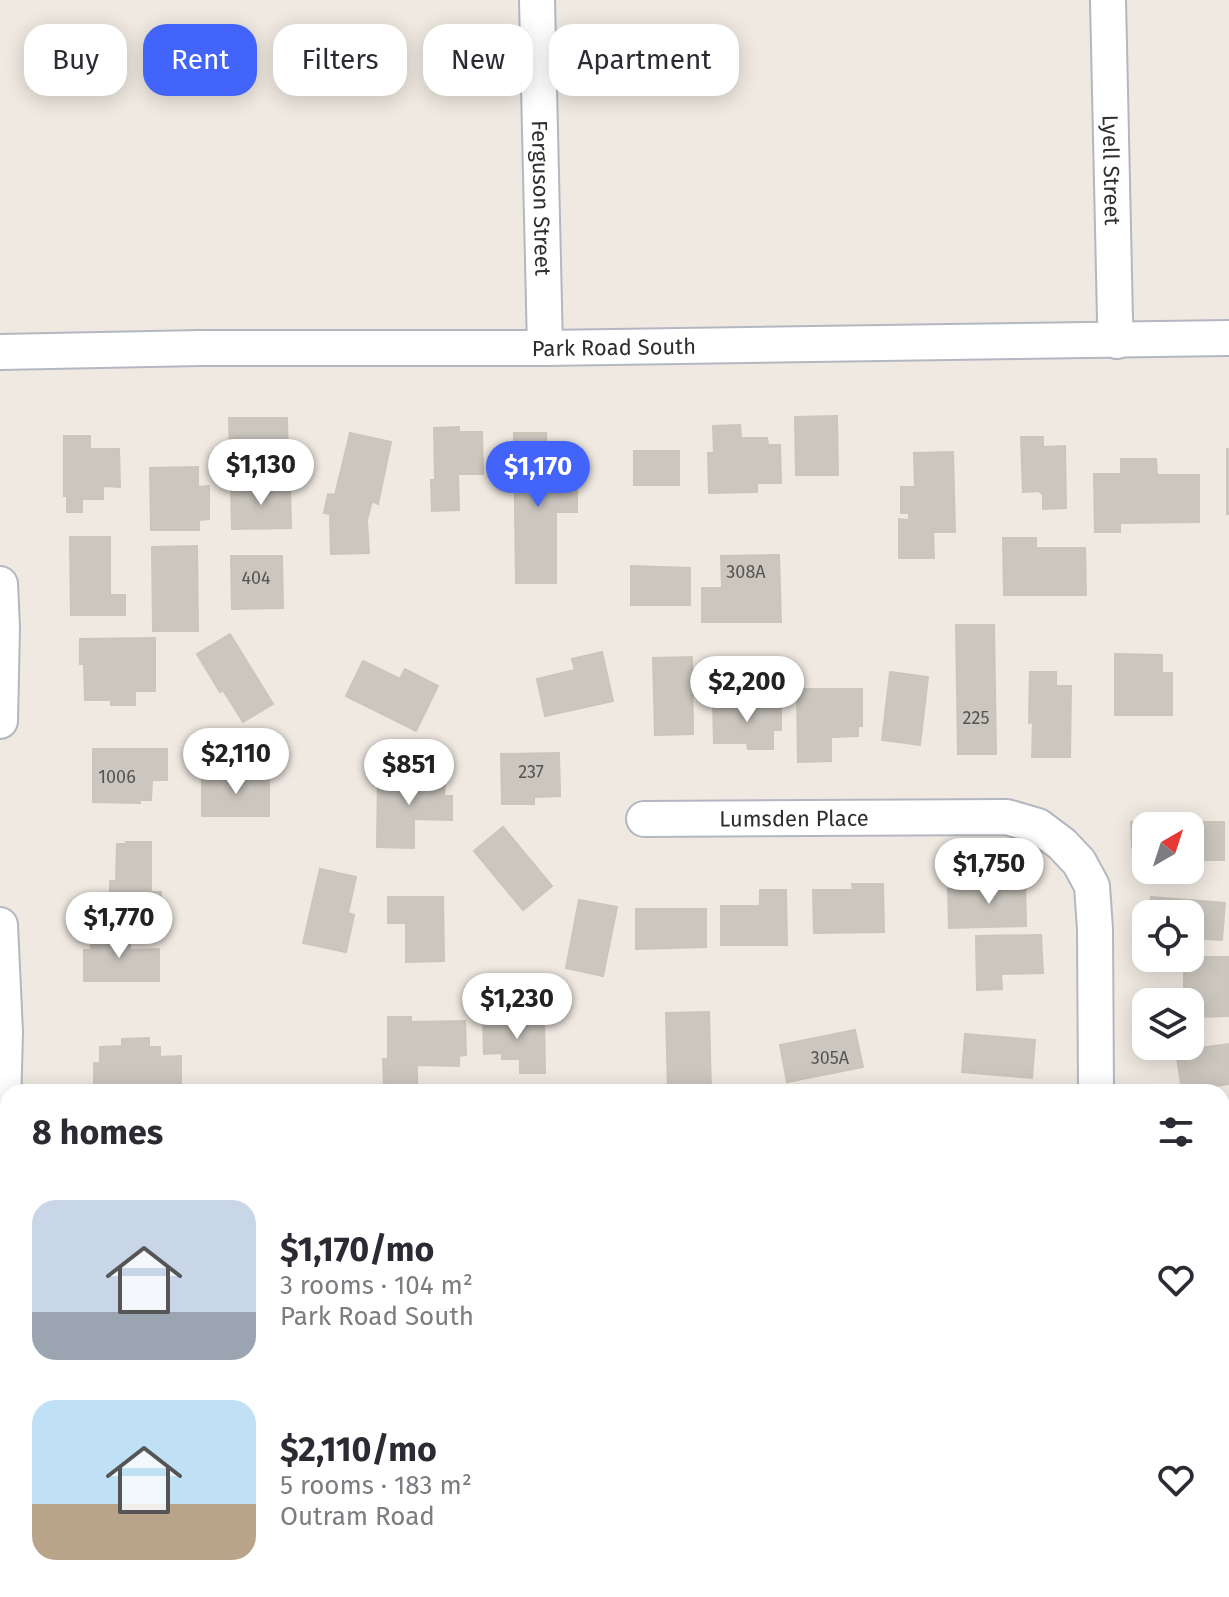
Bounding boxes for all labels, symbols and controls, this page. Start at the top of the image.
chip: Buy [24,24,127,96]
chip: Rent [143,24,257,96]
chip: Filters [273,24,407,96]
chip: New [423,24,533,96]
chip: Apartment [549,24,739,96]
street label: Lyell Street [1097,114,1126,226]
street label: Ferguson Street [526,120,557,276]
street label: Park Road South [532,332,696,362]
pin: $1,130 [196,439,326,507]
pin: $1,170 [473,441,603,509]
text: $1,130 [226,449,296,480]
text: $1,170 [504,451,572,482]
house number: 308A [726,561,766,583]
house number: 404 [241,567,271,589]
pin: $2,200 [682,656,812,724]
text: $2,200 [708,666,786,697]
house number: 225 [963,707,989,729]
pin: $2,110 [171,728,301,796]
text: $2,110 [201,738,271,769]
pin: $851 [362,739,456,807]
text: $851 [382,749,436,780]
house number: 237 [518,761,544,783]
house number: 1006 [98,766,136,788]
street label: Lumsden Place [719,804,869,832]
north arrow [1132,812,1204,884]
map controls [1132,812,1204,1060]
pin: $1,750 [924,838,1054,906]
text: $1,750 [953,848,1025,879]
pin: $1,770 [54,892,184,960]
button: locate [1132,900,1204,972]
text: $1,770 [84,902,154,933]
pin: $1,230 [452,973,582,1041]
text: $1,230 [480,983,554,1014]
button: layers [1132,988,1204,1060]
house number: 305A [811,1047,850,1069]
icon: filters [1154,1110,1198,1154]
text: 8 homes [32,1112,163,1153]
text: $1,170/mo [280,1229,434,1270]
icon: home [96,1232,192,1328]
icon: heart [1154,1258,1198,1302]
text: 3 rooms · 104 m² [280,1270,473,1301]
text: Park Road South [280,1301,474,1332]
text: $2,110/mo [280,1429,437,1470]
icon: home [96,1432,192,1528]
icon: heart [1154,1458,1198,1502]
text: 5 rooms · 183 m² [280,1470,472,1501]
text: Outram Road [280,1501,435,1532]

